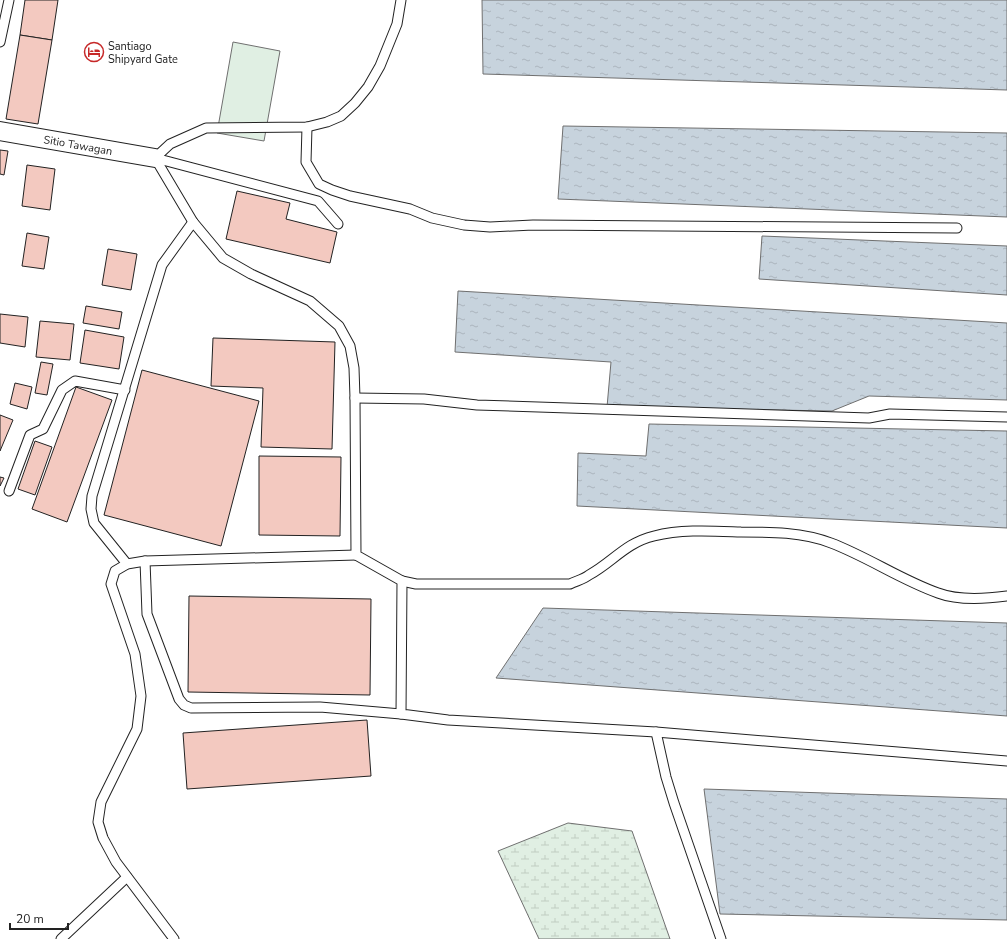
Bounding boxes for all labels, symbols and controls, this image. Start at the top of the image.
place label: Santiago Shipyard Gate [108,39,178,67]
hotel icon: Santiago Shipyard Gate [83,41,105,63]
street label: Sitio Tawagan [42,132,114,159]
scale bar [10,905,68,931]
text: 20 m [16,911,44,927]

